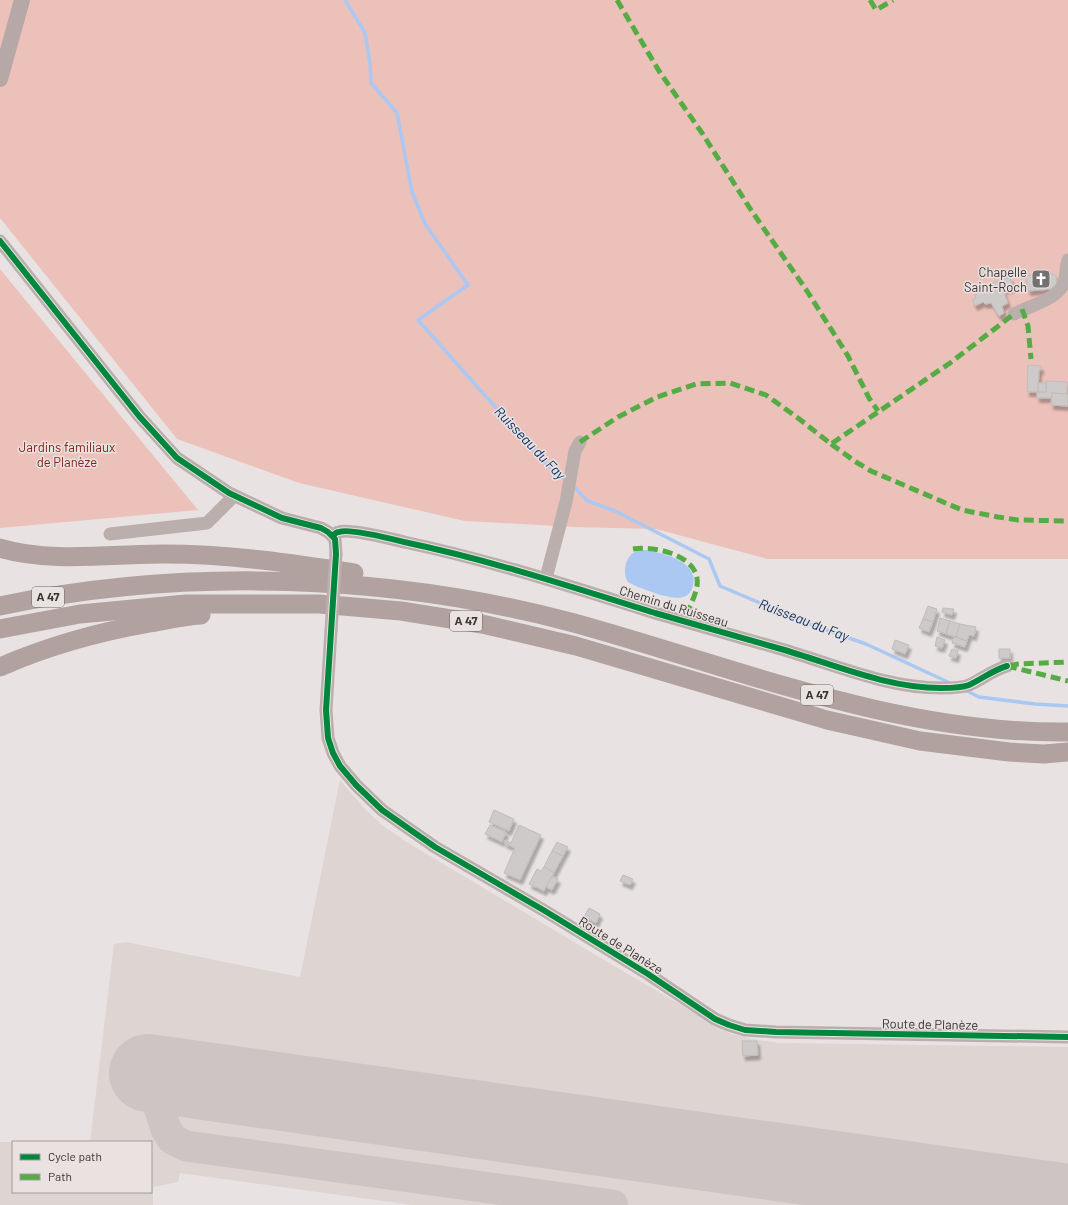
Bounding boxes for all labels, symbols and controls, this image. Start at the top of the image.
place label: Chapelle Saint-Roch [964,264,1027,295]
church icon: Chapelle Saint-Roch [1030,268,1052,290]
water label: Ruisseau du Fay [491,403,570,483]
park label: Jardins familiaux de Planèze [19,439,115,470]
street label: Chemin du Ruisseau [618,582,730,630]
road number: A 47 [32,587,64,607]
water label: Ruisseau du Fay [757,595,852,645]
road number: A 47 [450,611,482,631]
road number: A 47 [801,685,833,705]
street label: Route de Planèze [576,913,666,977]
street label: Route de Planèze [882,1015,978,1033]
legend [12,1141,152,1193]
text: Cycle path [48,1149,102,1163]
text: Path [48,1169,72,1183]

